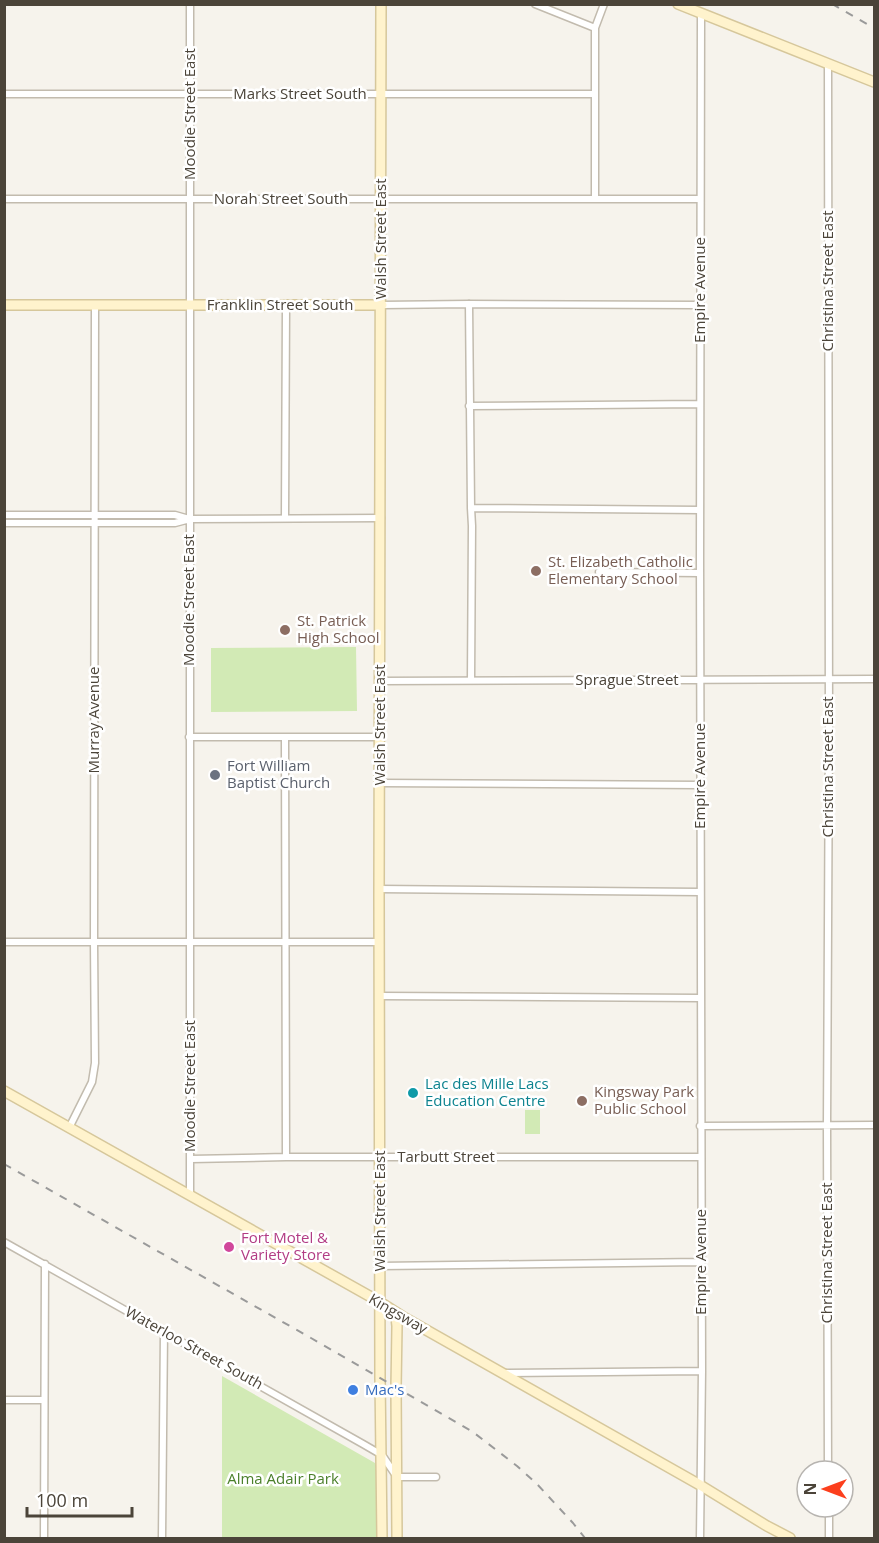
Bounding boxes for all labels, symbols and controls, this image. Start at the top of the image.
street label: Moodie Street East [179,48,199,180]
street label: Marks Street South [233,83,367,103]
street label: Walsh Street East [370,178,390,300]
street label: Norah Street South [214,188,348,208]
street label: Christina Street East [817,210,837,352]
street label: Empire Avenue [689,237,709,343]
street label: Franklin Street South [207,294,353,314]
street label: Moodie Street East [178,534,198,666]
place label: St. Elizabeth Catholic Elementary School [548,551,693,588]
marker: St. Elizabeth Catholic Elementary School [529,564,543,578]
place label: St. Patrick High School [297,610,380,647]
marker: St. Patrick High School [278,623,292,637]
street label: Walsh Street East [369,664,389,786]
street label: Murray Avenue [83,667,103,773]
street label: Sprague Street [575,669,679,689]
street label: Christina Street East [817,696,837,838]
street label: Empire Avenue [689,723,709,829]
place label: Fort William Baptist Church [227,755,330,792]
marker: Fort William Baptist Church [208,768,222,782]
street label: Moodie Street East [179,1020,199,1152]
place label: Lac des Mille Lacs Education Centre [425,1073,549,1110]
place label: Kingsway Park Public School [594,1081,694,1118]
marker: Lac des Mille Lacs Education Centre [406,1086,420,1100]
marker: Kingsway Park Public School [575,1094,589,1108]
street label: Tarbutt Street [397,1146,495,1166]
street label: Walsh Street East [369,1150,389,1272]
street label: Christina Street East [816,1182,836,1324]
street label: Empire Avenue [690,1209,710,1315]
place label: Fort Motel & Variety Store [241,1227,331,1264]
marker: Fort Motel & Variety Store [222,1240,236,1254]
street label: Kingsway [365,1288,432,1338]
street label: Waterloo Street South [122,1301,267,1393]
place label: Mac's [365,1379,404,1399]
marker: Mac's [346,1383,360,1397]
north arrow [795,1459,855,1519]
park label: Alma Adair Park [227,1468,339,1488]
scale bar [27,1480,132,1518]
text: N [799,1482,821,1496]
text: 100 m [36,1488,88,1512]

